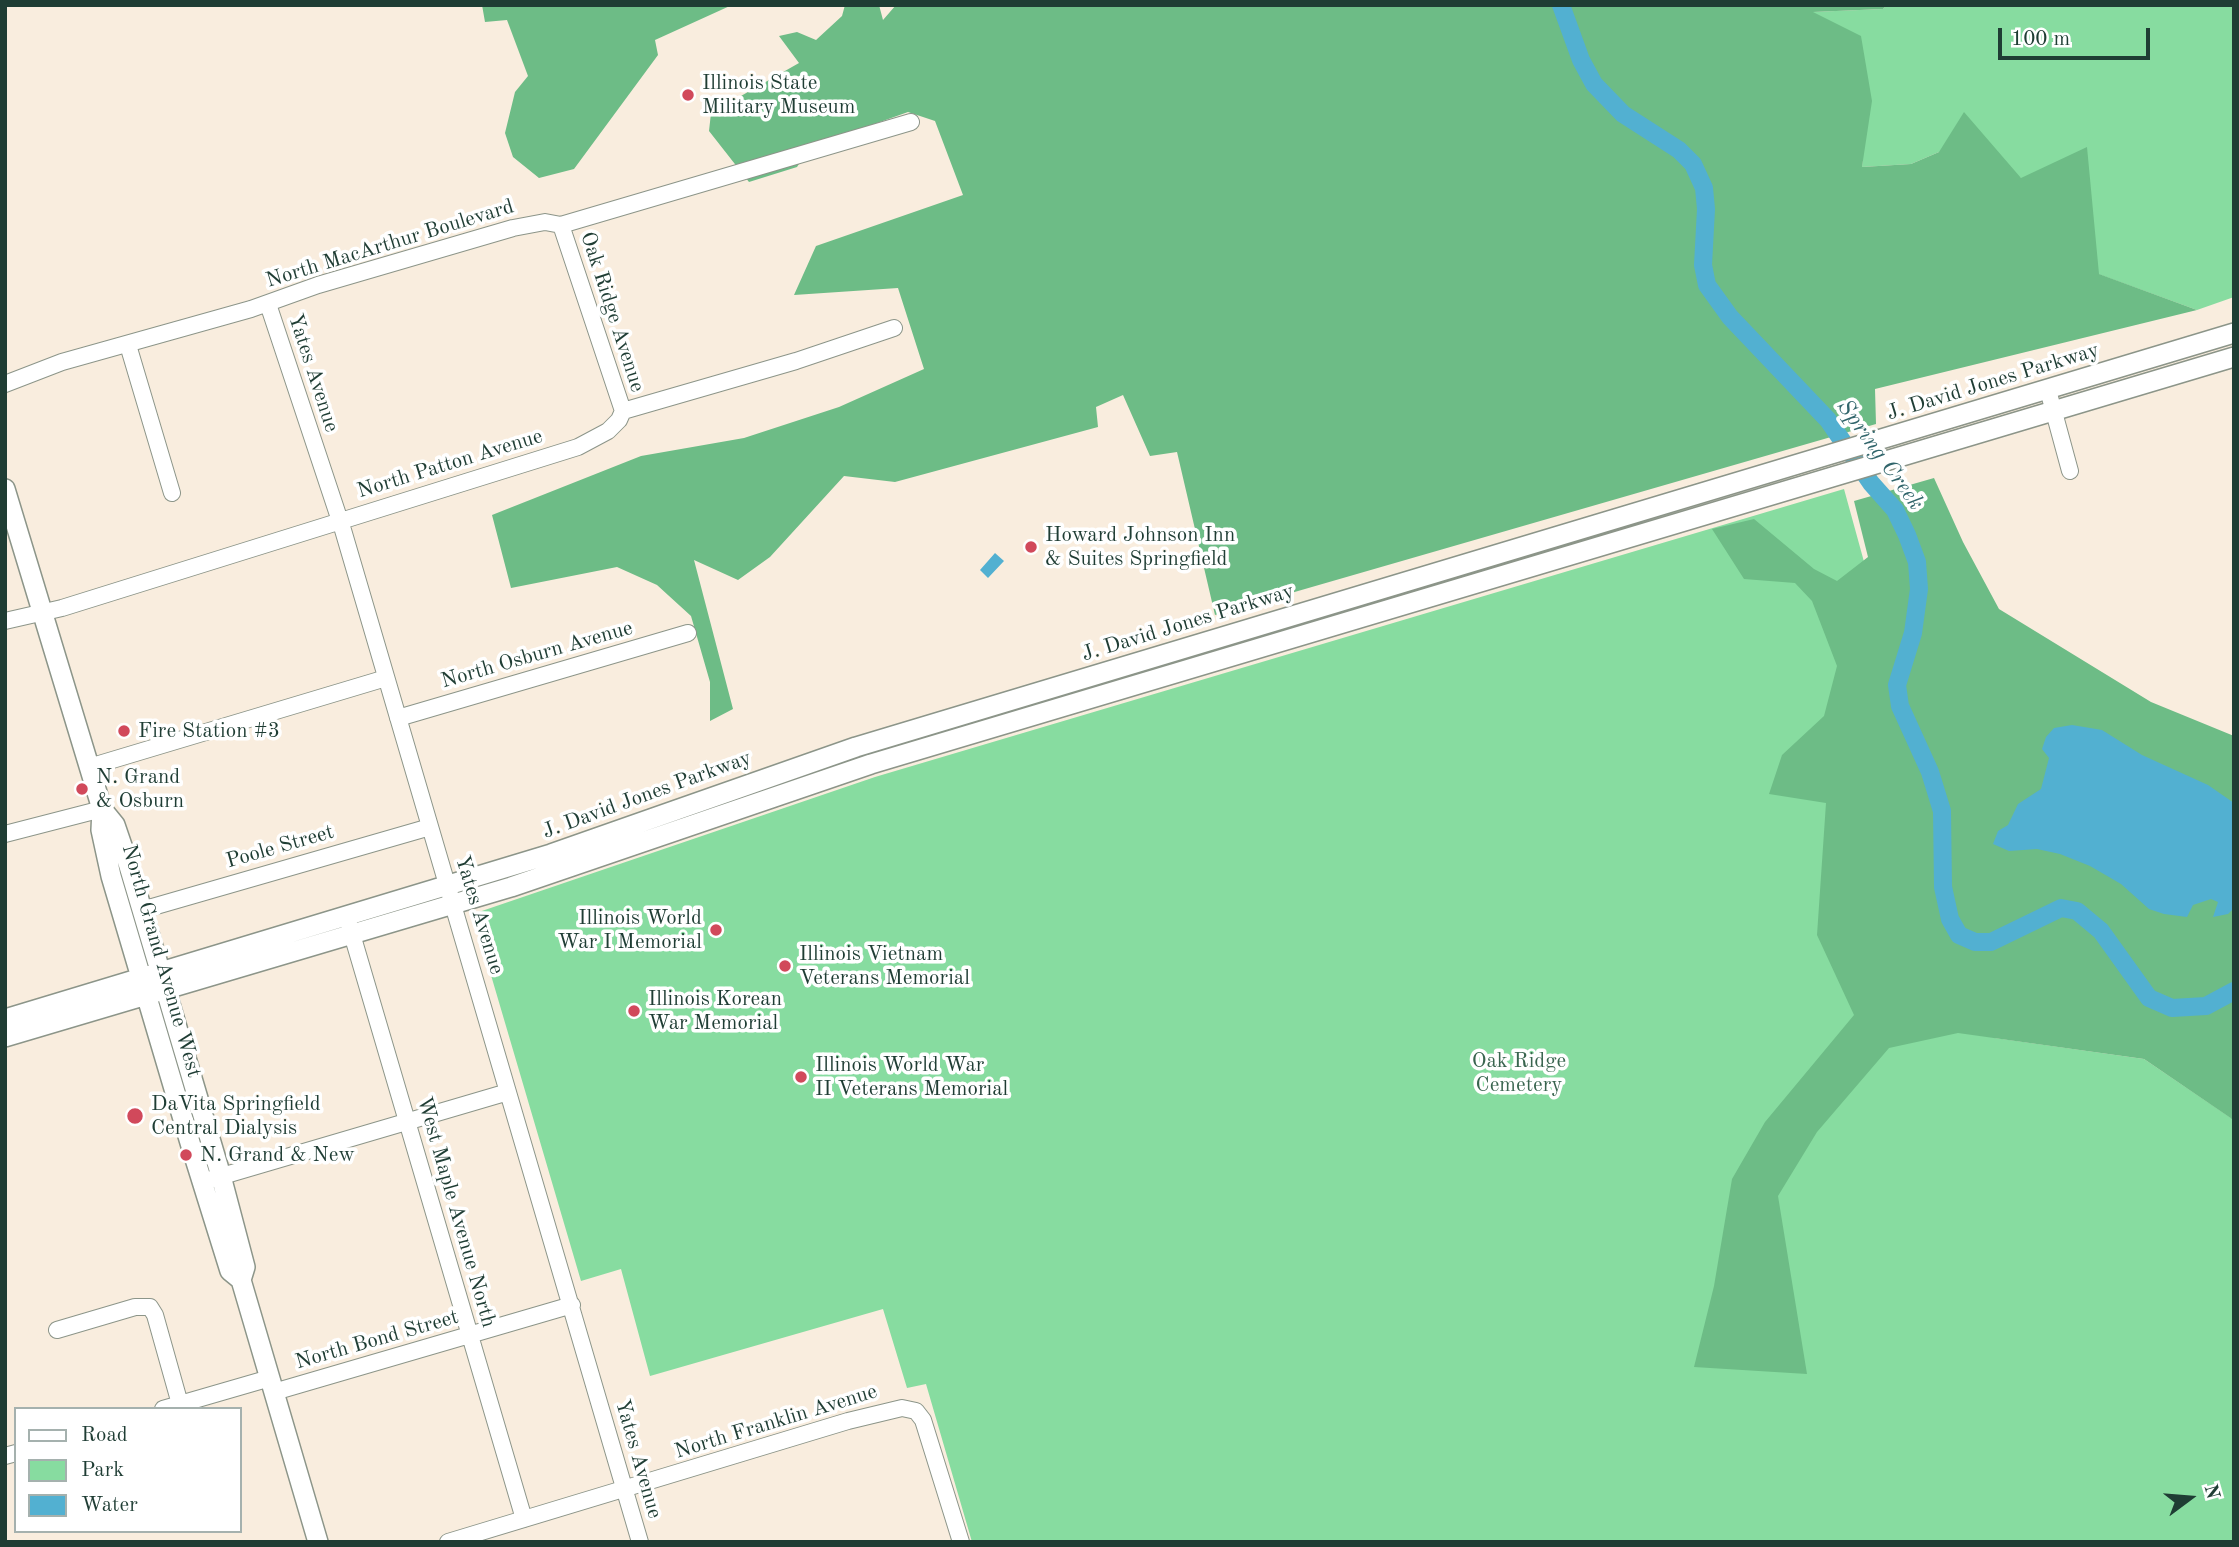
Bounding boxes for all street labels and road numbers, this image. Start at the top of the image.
street label: North MacArthur Boulevard [263,194,517,294]
street label: Oak Ridge Avenue [574,229,650,395]
street label: Yates Avenue [282,311,344,435]
street label: J. David Jones Parkway [1884,338,2102,426]
street label: North Patton Avenue [354,424,546,504]
street label: J. David Jones Parkway [1079,579,1297,667]
street label: North Osburn Avenue [438,616,636,694]
street label: J. David Jones Parkway [539,745,755,845]
street label: Poole Street [223,820,337,874]
street label: North Grand Avenue West [116,842,206,1080]
street label: Yates Avenue [449,852,509,978]
street label: West Maple Avenue North [411,1094,501,1330]
street label: North Bond Street [292,1305,462,1375]
street label: North Franklin Avenue [672,1379,880,1465]
street label: Yates Avenue [609,1396,667,1522]

